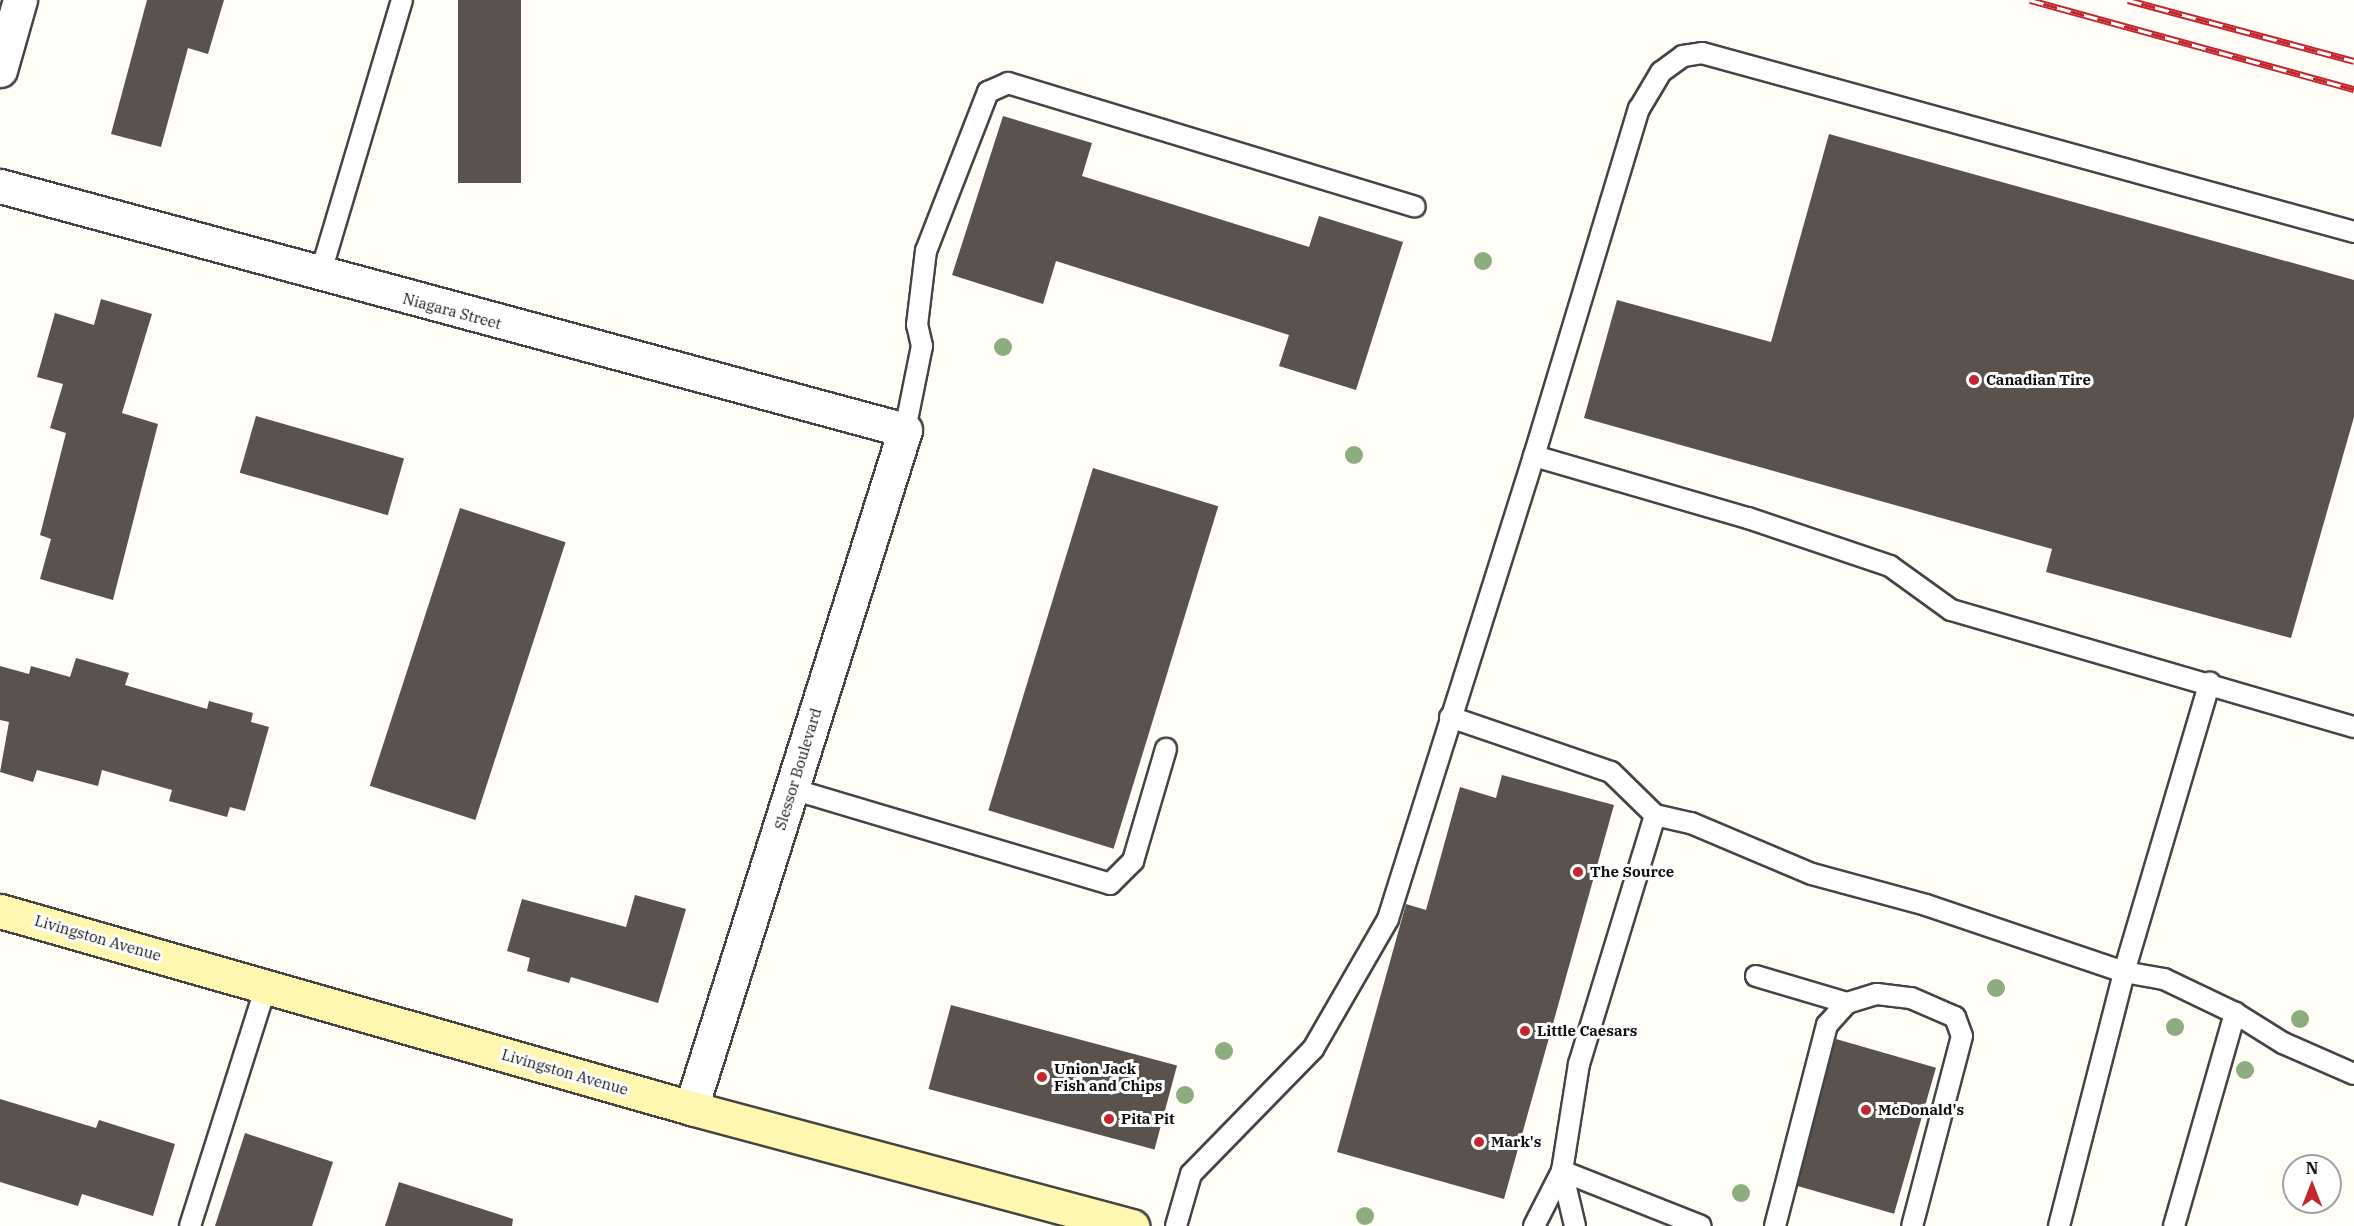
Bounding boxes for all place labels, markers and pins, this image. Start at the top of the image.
place label: Canadian Tire [1986,371,2091,389]
marker: Canadian Tire [1967,373,1981,387]
place label: The Source [1590,863,1674,881]
marker: The Source [1571,865,1585,879]
place label: Little Caesars [1537,1022,1637,1040]
marker: Little Caesars [1518,1024,1532,1038]
place label: Union Jack Fish and Chips [1054,1059,1162,1094]
marker: Union Jack Fish and Chips [1035,1070,1049,1084]
place label: McDonald's [1878,1101,1964,1119]
marker: McDonald's [1859,1103,1873,1117]
place label: Pita Pit [1121,1110,1175,1128]
marker: Pita Pit [1102,1112,1116,1126]
place label: Mark's [1491,1133,1541,1151]
marker: Mark's [1472,1135,1486,1149]

